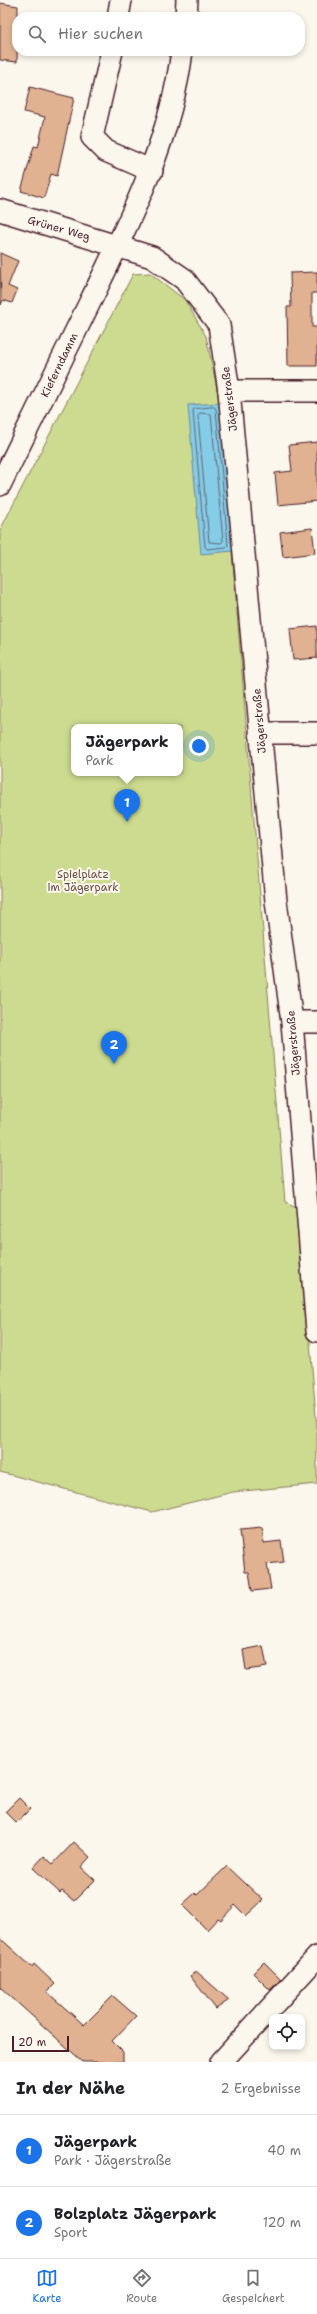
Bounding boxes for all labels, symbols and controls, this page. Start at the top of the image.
search box [12,12,305,56]
icon: search [26,23,48,45]
text: Hier suchen [58,24,143,44]
street label: Grüner Weg [26,212,92,245]
street label: Kieferndamm [37,330,82,400]
street label: Jägerstraße [218,366,241,432]
street label: Jägerstraße [249,688,270,754]
popup [71,724,183,776]
text: Jägerpark [85,732,169,752]
your location [189,736,209,756]
text: Park [85,752,113,769]
pin: 1 [114,789,140,822]
park label: Spielplatz im Jägerpark [47,867,119,895]
street label: Jägerstraße [283,1010,304,1076]
pin: 2 [101,1031,127,1064]
map controls [269,2014,305,2050]
button: locate [269,2014,305,2050]
scale bar [12,2034,69,2053]
text: 20 m [18,2035,46,2050]
text: In der Nähe [16,2077,125,2099]
text: 2 Ergebnisse [221,2080,301,2097]
text: Jägerpark [54,2132,137,2152]
text: 1 [26,2142,32,2159]
text: 40 m [267,2142,301,2159]
text: Park · Jägerstraße [54,2152,172,2169]
text: Bolzplatz Jägerpark [54,2204,217,2224]
text: 2 [24,2214,34,2231]
text: 120 m [263,2214,301,2231]
text: Sport [54,2224,87,2241]
tab: Karte [32,2267,61,2306]
tab: Route [126,2267,157,2306]
tab: Gespeichert [222,2267,285,2306]

